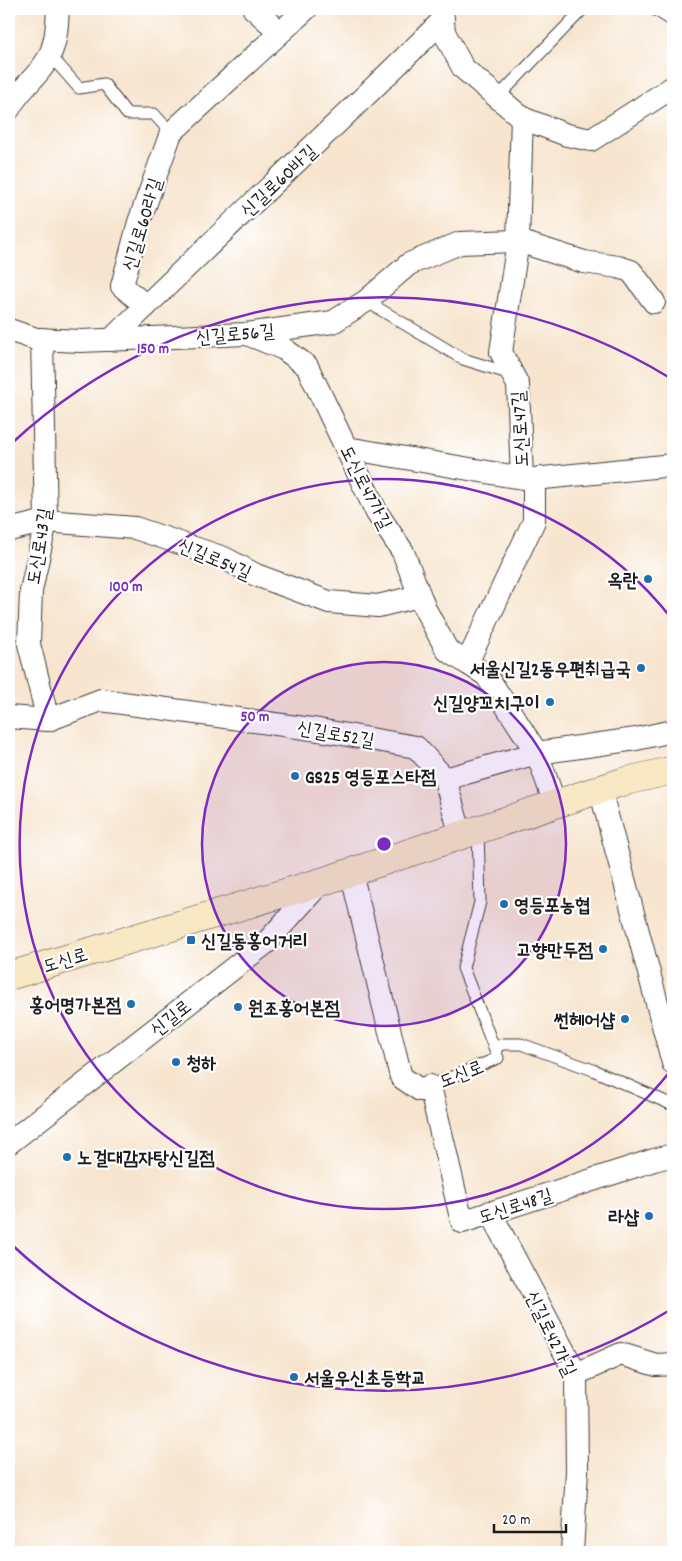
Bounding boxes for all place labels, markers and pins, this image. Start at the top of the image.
place label: 옥란 [607,569,639,596]
marker: 옥란 [642,573,654,585]
place label: 서울신길2동우편취급국 [470,658,631,685]
marker: 서울신길2동우편취급국 [635,662,647,674]
place label: 신길양꼬치구이 [433,692,540,719]
marker: 신길양꼬치구이 [544,696,556,708]
place label: GS25 영등포스타점 [305,766,437,793]
marker: GS25 영등포스타점 [289,770,301,782]
centre of rings [375,835,393,853]
place label: 영등포농협 [514,894,590,921]
marker: 영등포농협 [498,898,510,910]
place label: 신길동홍어거리 [201,930,308,957]
marker: 신길동홍어거리 [185,934,197,946]
place label: 고향만두점 [517,939,594,966]
marker: 고향만두점 [597,943,609,955]
place label: 홍어명가본점 [29,994,122,1021]
place label: 원조홍어본점 [248,997,340,1024]
marker: 홍어명가본점 [125,998,137,1010]
marker: 원조홍어본점 [232,1001,244,1013]
place label: 썬헤어샵 [553,1009,616,1036]
marker: 썬헤어샵 [619,1013,631,1025]
place label: 청하 [186,1052,217,1079]
marker: 청하 [170,1056,182,1068]
place label: 노걸대감자탕신길점 [77,1147,215,1174]
marker: 노걸대감자탕신길점 [61,1151,73,1163]
place label: 라샵 [608,1206,640,1233]
marker: 라샵 [643,1210,655,1222]
place label: 서울우신초등학교 [304,1367,426,1394]
marker: 서울우신초등학교 [288,1371,300,1383]

